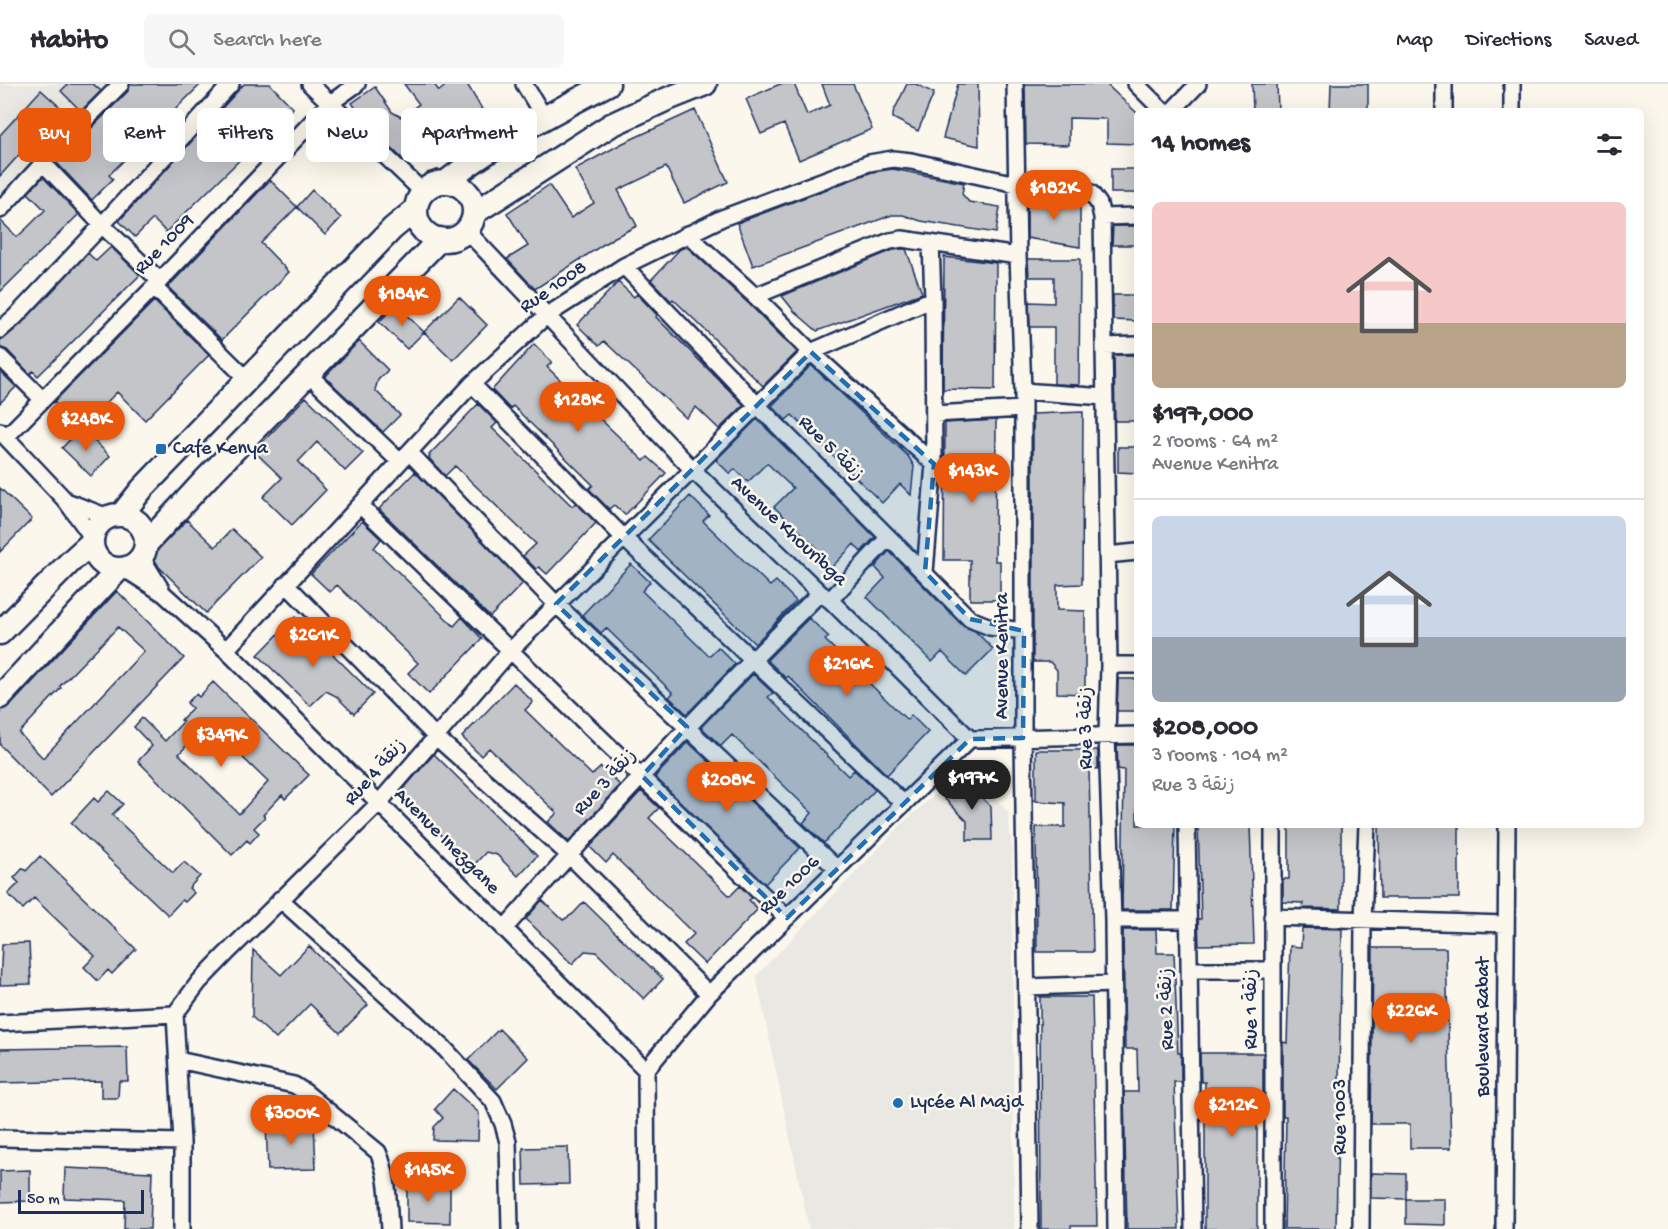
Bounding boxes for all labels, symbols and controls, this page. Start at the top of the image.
search box [144,14,564,68]
text: Habito [30,25,108,58]
icon: search [165,25,198,58]
text: Search here [213,28,322,54]
text: Map [1396,29,1433,54]
text: Directions [1466,29,1551,54]
text: Saved [1584,29,1638,54]
chip: Buy [18,108,91,162]
chip: Rent [103,108,185,162]
chip: Filters [197,108,294,162]
chip: New [306,108,389,162]
chip: Apartment [401,108,537,162]
icon: filters [1593,128,1626,161]
text: 14 homes [1152,129,1250,160]
pin: $182K [1012,170,1096,221]
text: $182K [1030,178,1078,201]
street label: Rue 1009 [130,210,200,280]
icon: home [1335,241,1443,349]
street label: Rue 1008 [516,257,592,319]
pin: $184K [360,276,444,327]
text: $184K [378,284,426,307]
pin: $128K [536,382,620,433]
text: $128K [554,390,602,413]
text: $197,000 [1152,400,1253,431]
pin: $248K [44,401,128,452]
text: $248K [61,409,111,432]
street label: Rue 5 زنقة [793,412,867,486]
text: 2 rooms · 64 m² [1152,431,1278,454]
place label: Cafe Kenya [173,438,269,461]
marker: Cafe Kenya [154,442,168,456]
pin: $143K [930,453,1014,504]
text: Avenue Kenitra [1152,454,1278,477]
text: $143K [948,461,996,484]
street label: Avenue Khouribga [725,472,852,592]
icon: home [1335,555,1443,663]
street label: Avenue Kenitra [992,592,1015,719]
pin: $261K [271,617,355,668]
text: $261K [289,625,337,648]
pin: $216K [805,646,889,697]
text: $216K [823,654,871,677]
street label: Rue 3 زنقة [1076,687,1099,769]
text: $208,000 [1152,714,1258,745]
pin: $349K [179,717,263,768]
text: $349K [196,725,246,748]
street label: Rue 4 زنقة [340,735,412,811]
street label: Rue 3 زنقة [569,745,643,821]
text: 3 rooms · 104 m² [1152,745,1288,768]
pin: $197K [930,760,1014,811]
pin: $208K [685,762,769,813]
text: $197K [948,768,996,791]
text: $208K [701,770,753,793]
text: Rue 3 زنقة [1152,775,1235,798]
street label: Avenue Inezgane [388,784,504,900]
street label: Rue 1006 [755,851,826,921]
street label: Boulevard Rabat [1473,955,1496,1098]
street label: Rue 2 زنقة [1156,968,1180,1050]
street label: Rue 1 زنقة [1241,969,1264,1049]
pin: $226K [1369,993,1453,1044]
text: $226K [1386,1001,1436,1024]
street label: Rue 1003 [1330,1079,1353,1155]
pin: $212K [1190,1087,1274,1138]
place label: Lycée Al Majd [910,1092,1025,1115]
pin: $300K [249,1095,333,1146]
text: $212K [1208,1095,1256,1118]
marker: Lycée Al Majd [891,1096,905,1110]
text: $300K [264,1103,318,1126]
pin: $145K [386,1152,470,1203]
text: $145K [404,1160,452,1183]
scale bar [18,1187,144,1214]
text: 50 m [27,1191,60,1210]

